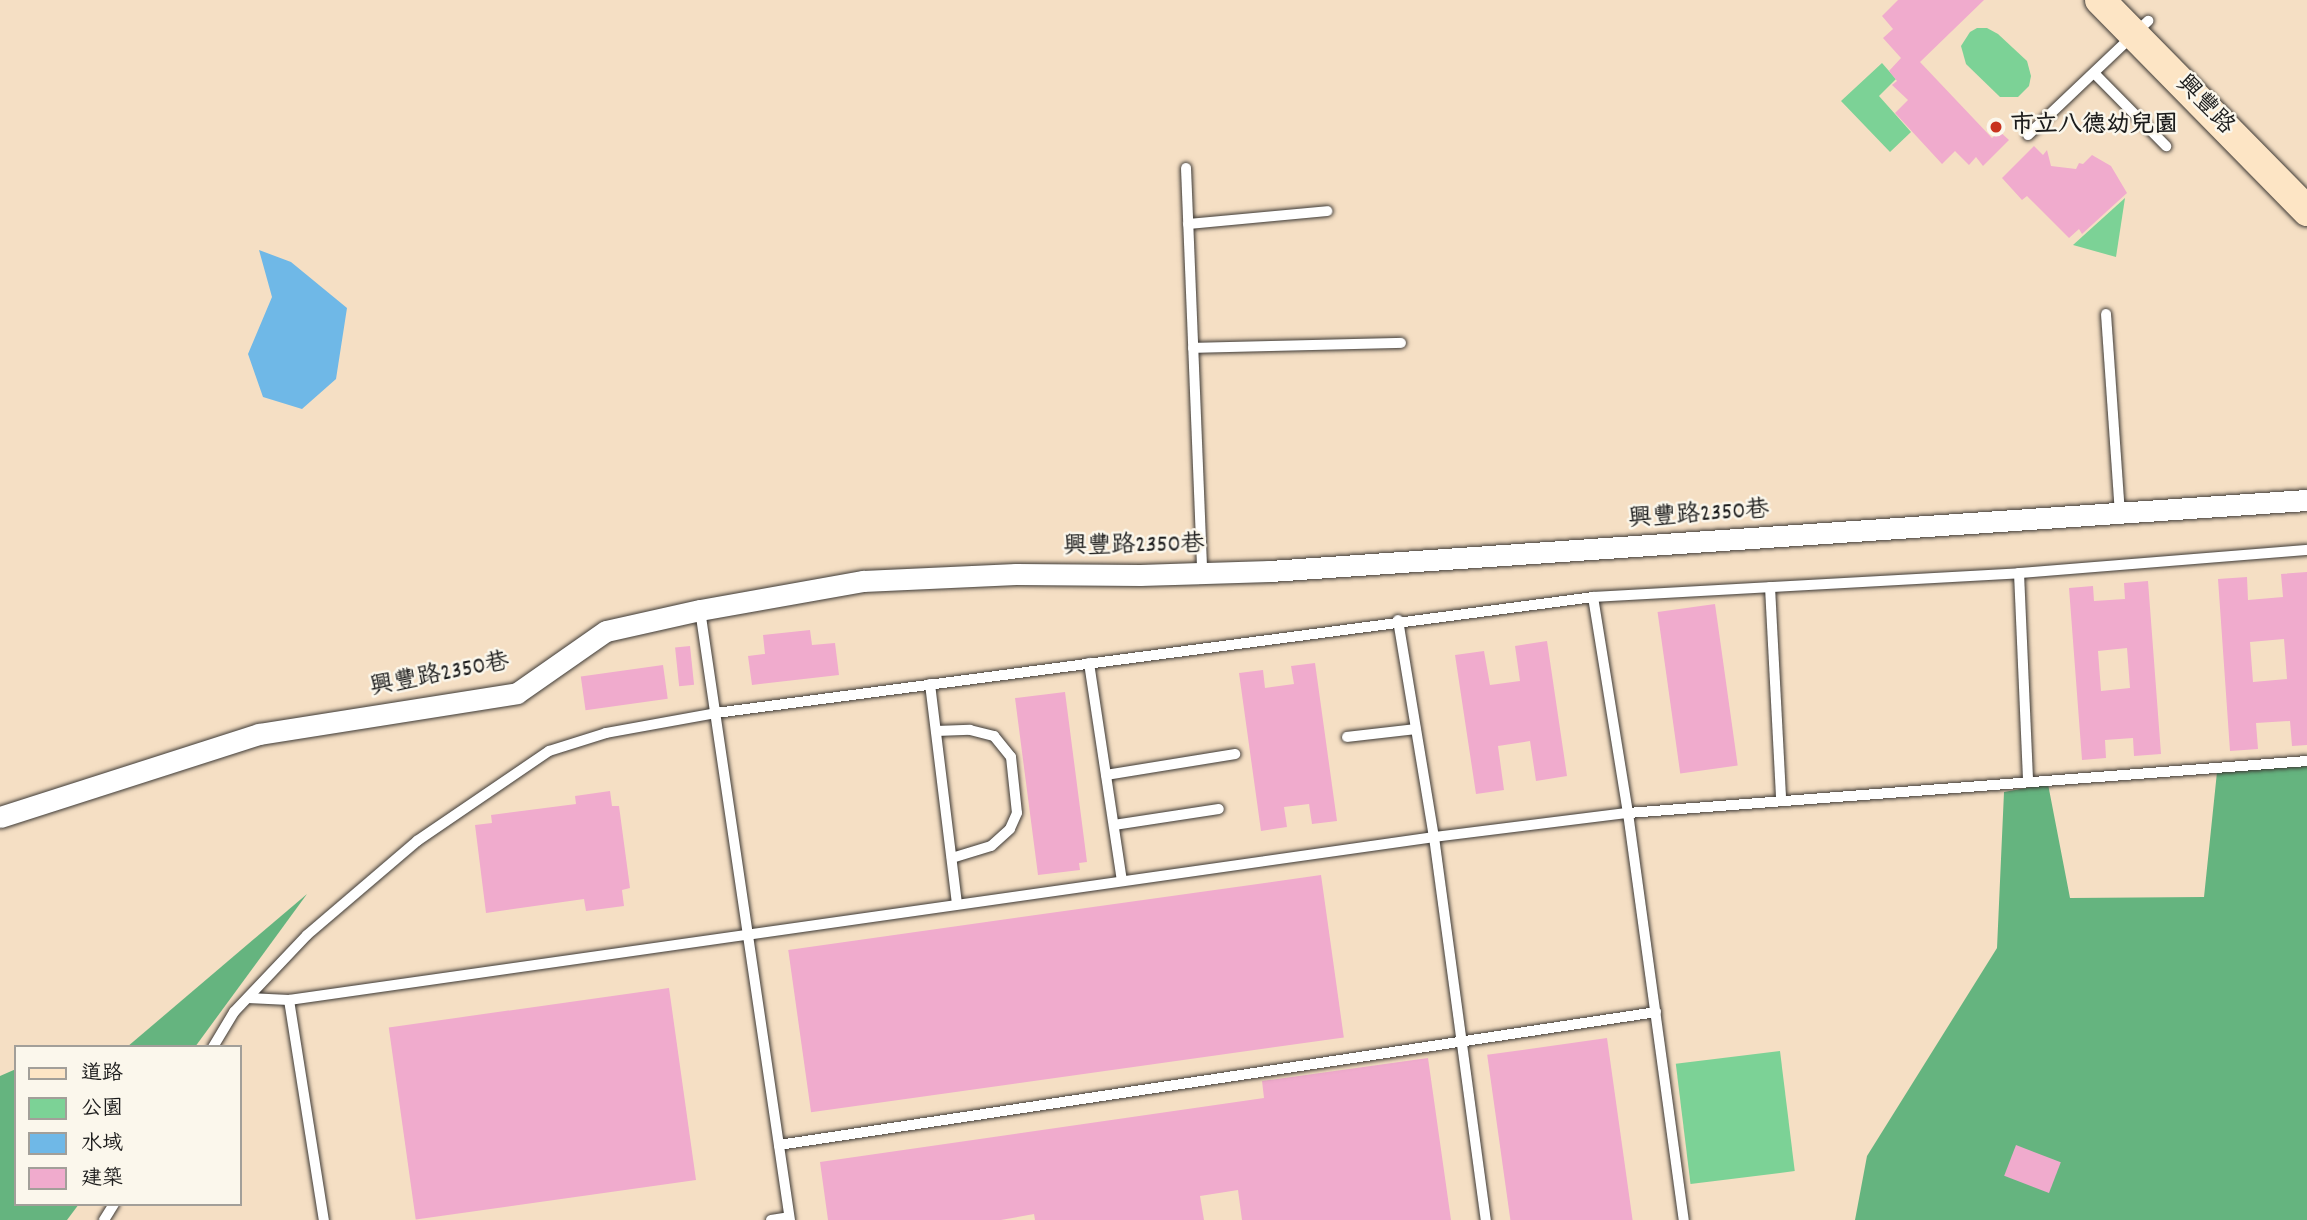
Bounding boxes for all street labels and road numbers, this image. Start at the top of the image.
street label: 興豐路 [2169,70,2239,142]
street label: 興豐路2350巷 [1627,497,1771,535]
street label: 興豐路2350巷 [1063,531,1205,563]
street label: 興豐路2350巷 [368,648,512,704]

